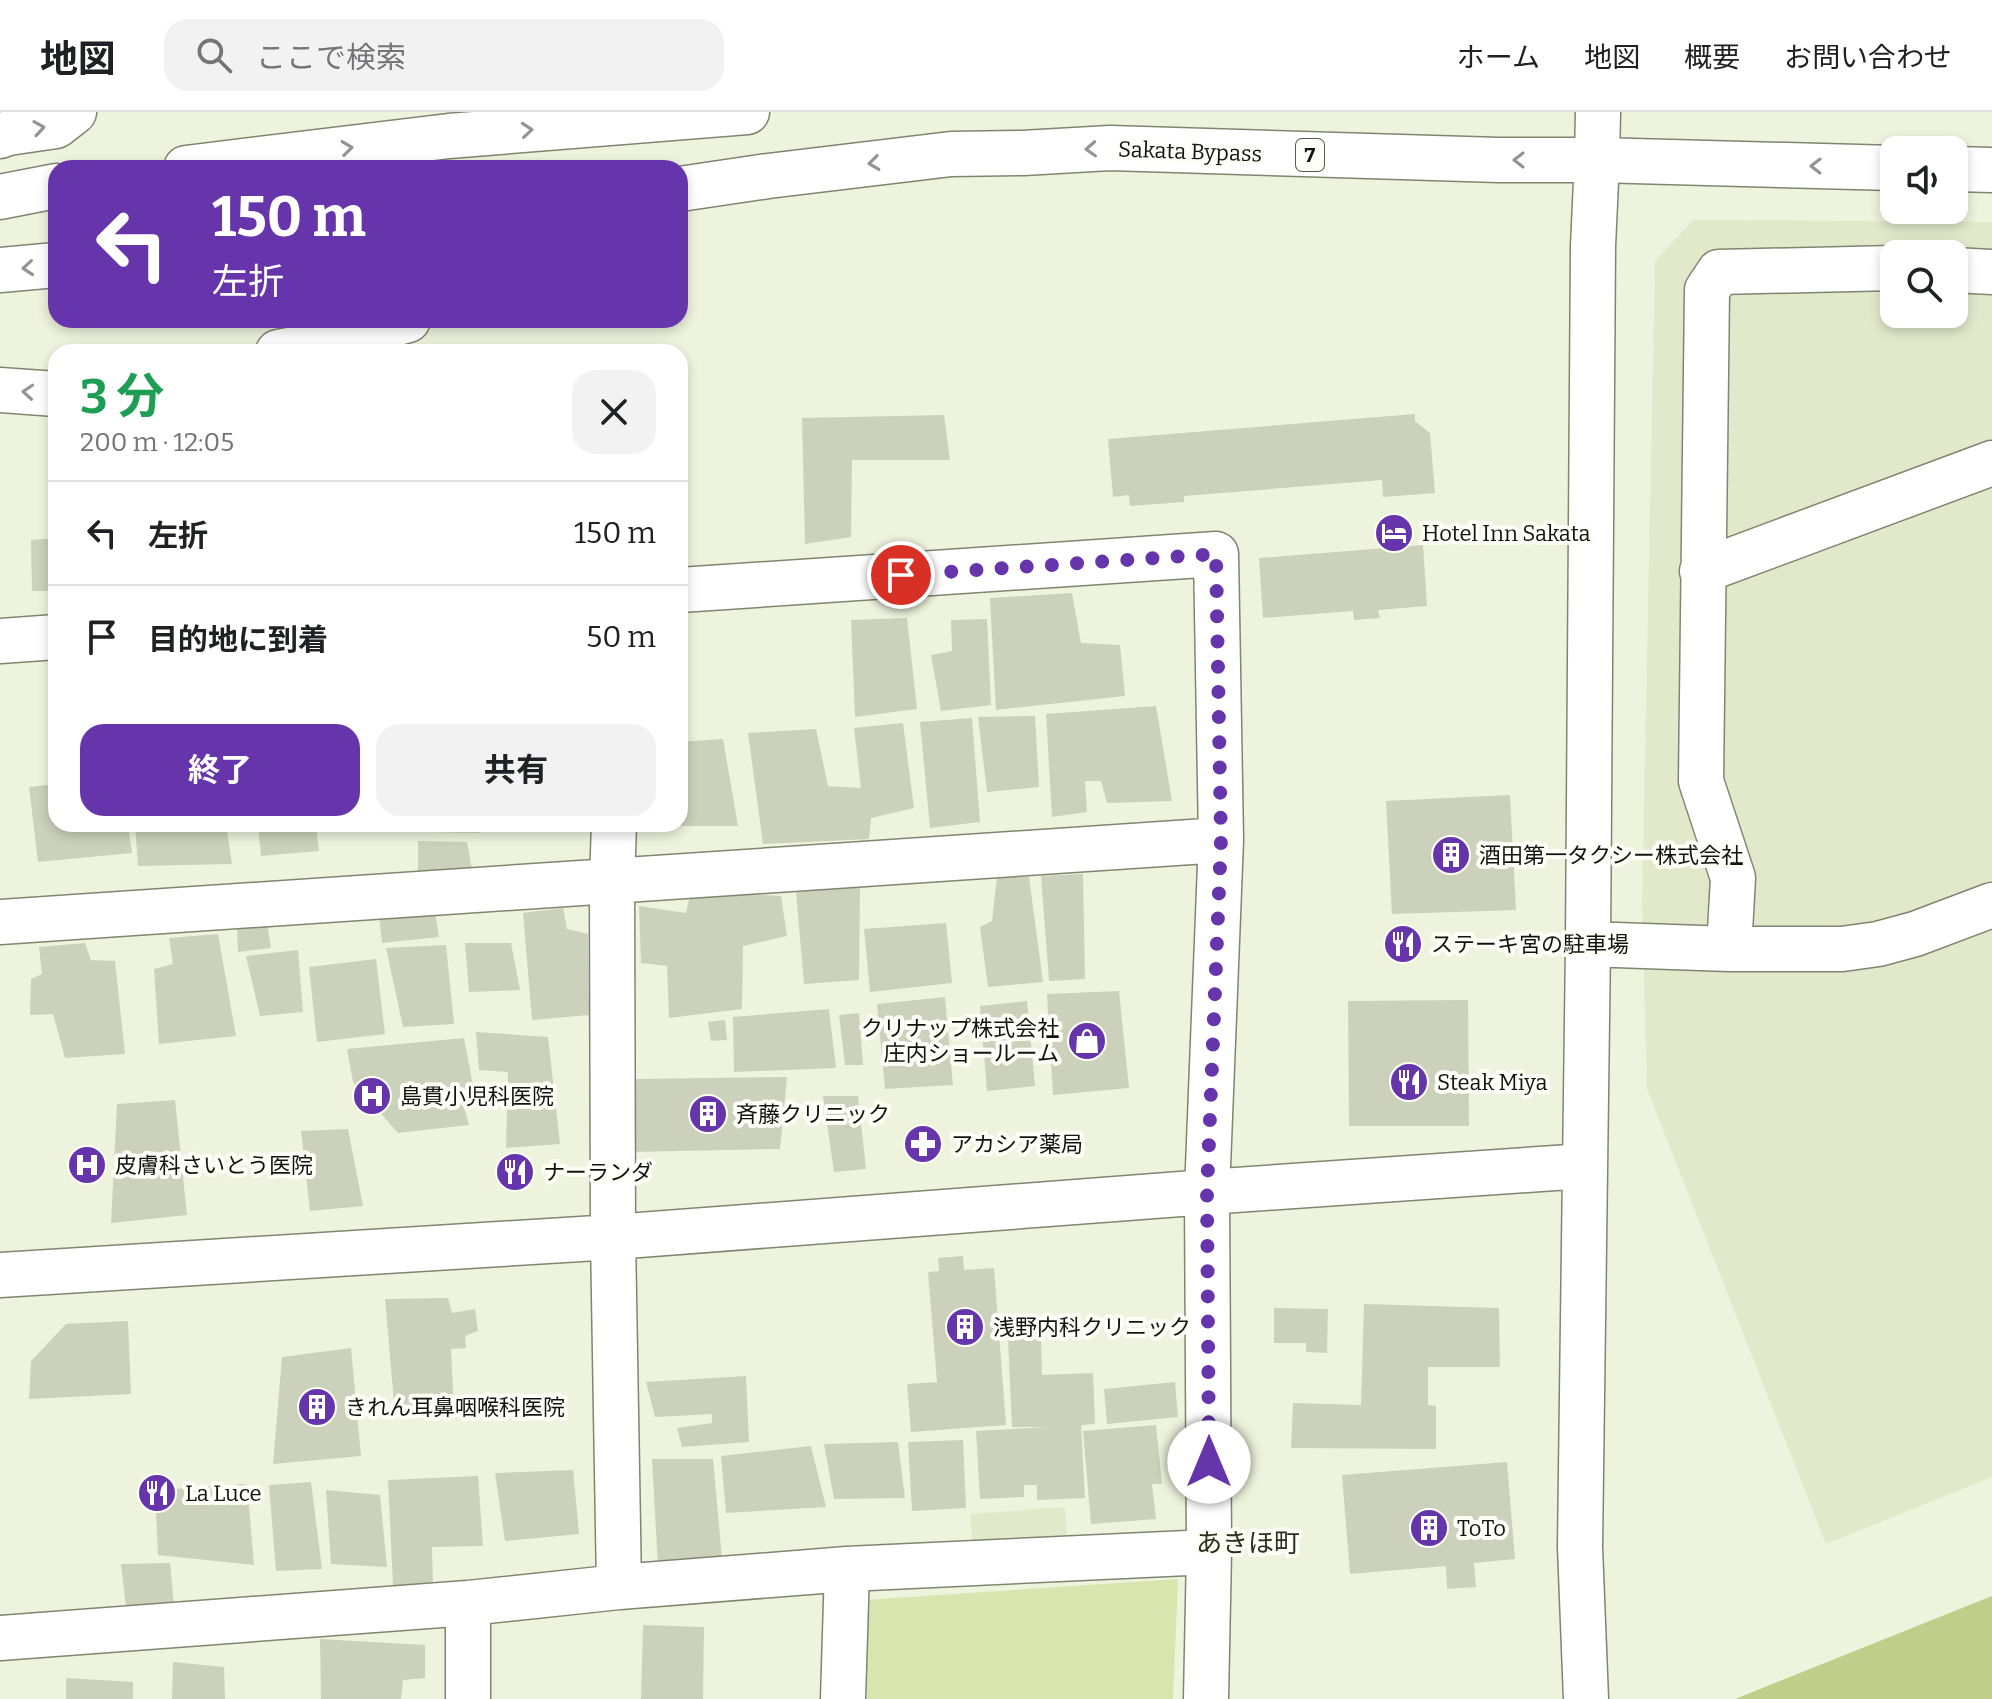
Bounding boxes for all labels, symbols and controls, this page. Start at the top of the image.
search box [164,19,724,91]
icon: search [192,33,236,77]
text: 地図 [40,36,116,82]
text: ここで検索 [256,40,406,76]
text: ホーム [1457,41,1540,74]
text: 地図 [1584,41,1640,74]
text: 概要 [1684,41,1740,74]
text: お問い合わせ [1784,41,1952,74]
one-way arrow [32,120,46,137]
one-way arrow [521,121,534,138]
street label: Sakata Bypass [1118,135,1262,168]
map controls [1880,136,1968,328]
button: sound [1880,136,1968,224]
road number: 7 [1296,139,1324,171]
one-way arrow [341,140,354,157]
one-way arrow [1084,141,1097,158]
one-way arrow [1512,151,1525,169]
one-way arrow [867,155,880,172]
one-way arrow [1809,157,1822,174]
text: 150 m [212,184,366,251]
icon: left [80,192,184,296]
button: search [1880,240,1968,328]
one-way arrow [21,259,34,276]
text: 左折 [212,260,284,304]
text: 3 分 [80,368,164,426]
button: close [572,370,656,454]
one-way arrow [21,384,34,401]
text: 200 m · 12:05 [80,427,234,458]
icon: left [80,511,124,555]
hotel icon: Hotel Inn Sakata [1373,512,1415,554]
text: 150 m [574,515,656,551]
text: 左折 [148,518,208,554]
place label: Hotel Inn Sakata [1422,520,1591,547]
pin [867,541,935,609]
icon: arrive [879,553,923,597]
icon: arrive [80,615,124,659]
text: 50 m [586,619,656,655]
text: 目的地に到着 [148,622,328,658]
button: 終了 [80,724,360,816]
button: 共有 [376,724,656,816]
building icon: 酒田第一タクシー株式会社 [1430,834,1472,876]
place label: 酒田第一タクシー株式会社 [1479,842,1743,869]
restaurant icon: ステーキ宮の駐車場 [1382,923,1424,965]
place label: ステーキ宮の駐車場 [1431,931,1629,958]
place label: クリナップ株式会社 庄内ショールーム [861,1015,1059,1067]
shop icon: クリナップ株式会社 庄内ショールーム [1066,1020,1108,1062]
restaurant icon: Steak Miya [1388,1061,1430,1103]
place label: Steak Miya [1437,1069,1548,1096]
hospital icon: 島貫小児科医院 [351,1075,393,1117]
place label: 島貫小児科医院 [400,1083,554,1110]
building icon: 斉藤クリニック [687,1093,729,1135]
place label: 斉藤クリニック [736,1101,890,1128]
pharmacy icon: アカシア薬局 [902,1123,944,1165]
place label: アカシア薬局 [951,1131,1083,1158]
hospital icon: 皮膚科さいとう医院 [66,1144,108,1186]
restaurant icon: ナーランダ [494,1151,536,1193]
place label: 皮膚科さいとう医院 [115,1152,313,1179]
place label: ナーランダ [543,1159,653,1186]
building icon: 浅野内科クリニック [944,1306,986,1348]
place label: 浅野内科クリニック [993,1314,1191,1341]
building icon: きれん耳鼻咽喉科医院 [296,1386,338,1428]
place label: きれん耳鼻咽喉科医院 [345,1394,565,1421]
position arrow [1167,1420,1251,1504]
restaurant icon: La Luce [136,1472,178,1514]
place label: La Luce [185,1480,262,1507]
building icon: ToTo [1408,1507,1450,1549]
place label: ToTo [1457,1515,1506,1542]
district label: あきほ町 [1196,1528,1300,1559]

